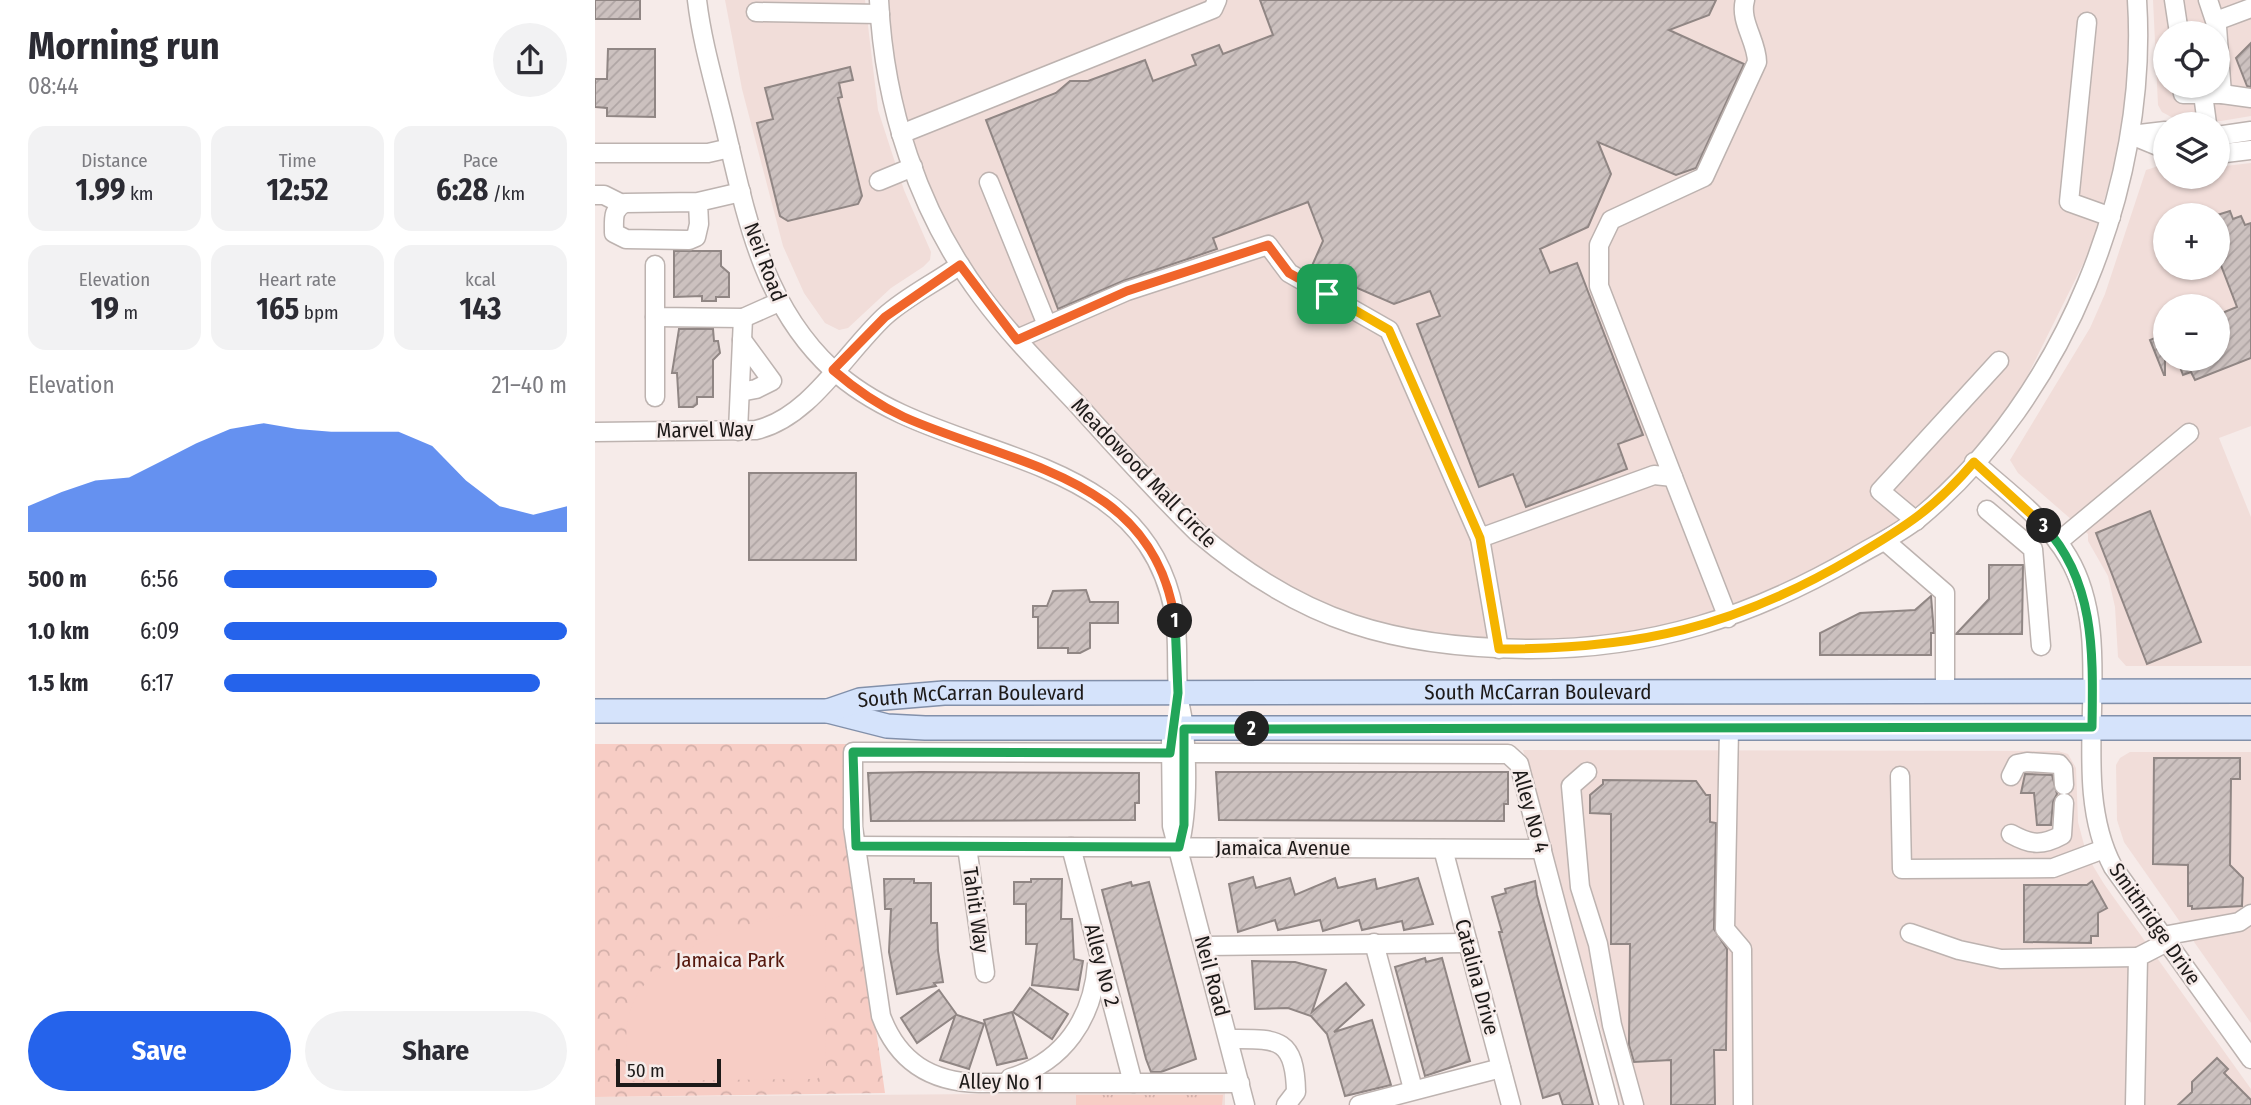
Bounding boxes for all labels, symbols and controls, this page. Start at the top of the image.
map controls [2153,21,2230,371]
button: locate [2153,21,2230,98]
text: Morning run [28,23,220,69]
button: share [493,23,567,97]
text: 08:44 [28,72,79,100]
button: layers [2153,112,2230,189]
text: Distance [81,149,148,172]
text: Time [279,149,316,172]
text: Pace [463,149,498,172]
text: 1.99 [76,172,125,208]
text: 12:52 [267,172,328,208]
text: 6:28 [436,172,488,208]
text: km [125,182,153,205]
text: /km [488,182,525,205]
button: + [2153,203,2230,280]
street label: Neil Road [738,219,792,305]
pin [1297,264,1357,324]
text: Elevation [79,268,150,291]
text: Heart rate [258,268,337,291]
text: kcal [465,268,496,291]
icon: arrive [1308,275,1346,313]
text: 19 [91,291,119,327]
text: 165 [256,291,299,327]
text: 143 [460,291,501,327]
button: − [2153,294,2230,371]
text: m [119,301,138,324]
text: bpm [299,301,339,324]
text: Elevation [28,371,115,399]
text: 21–40 m [492,371,567,399]
street label: Meadowood Mall Circle [1066,393,1222,553]
street label: Marvel Way [656,416,754,444]
pin: 3 [2027,508,2061,544]
text: 3 [2039,514,2048,537]
text: 500 m [28,565,87,593]
text: 6:56 [140,565,178,593]
pin: 1 [1157,604,1193,638]
text: 1 [1170,609,1179,632]
text: 1.0 km [28,617,89,645]
text: 6:09 [140,617,179,645]
text: 1.5 km [28,669,89,697]
text: 6:17 [140,669,174,697]
street label: South McCarran Boulevard [1424,679,1651,705]
street label: South McCarran Boulevard [857,680,1084,713]
pin: 2 [1235,712,1269,746]
text: 2 [1247,717,1256,740]
street label: Alley No 4 [1507,766,1555,856]
street label: Jamaica Avenue [1216,835,1350,861]
street label: Smithridge Drive [2103,858,2207,990]
street label: Tahiti Way [957,865,995,955]
street label: Catalina Drive [1449,916,1505,1038]
street label: Alley No 2 [1078,921,1126,1009]
street label: Neil Road [1189,933,1235,1019]
park label: Jamaica Park [675,947,785,973]
button: Save [28,1011,291,1091]
button: Share [305,1011,567,1091]
scale bar [616,1056,721,1088]
text: 50 m [627,1059,665,1082]
street label: Alley No 1 [959,1068,1043,1096]

